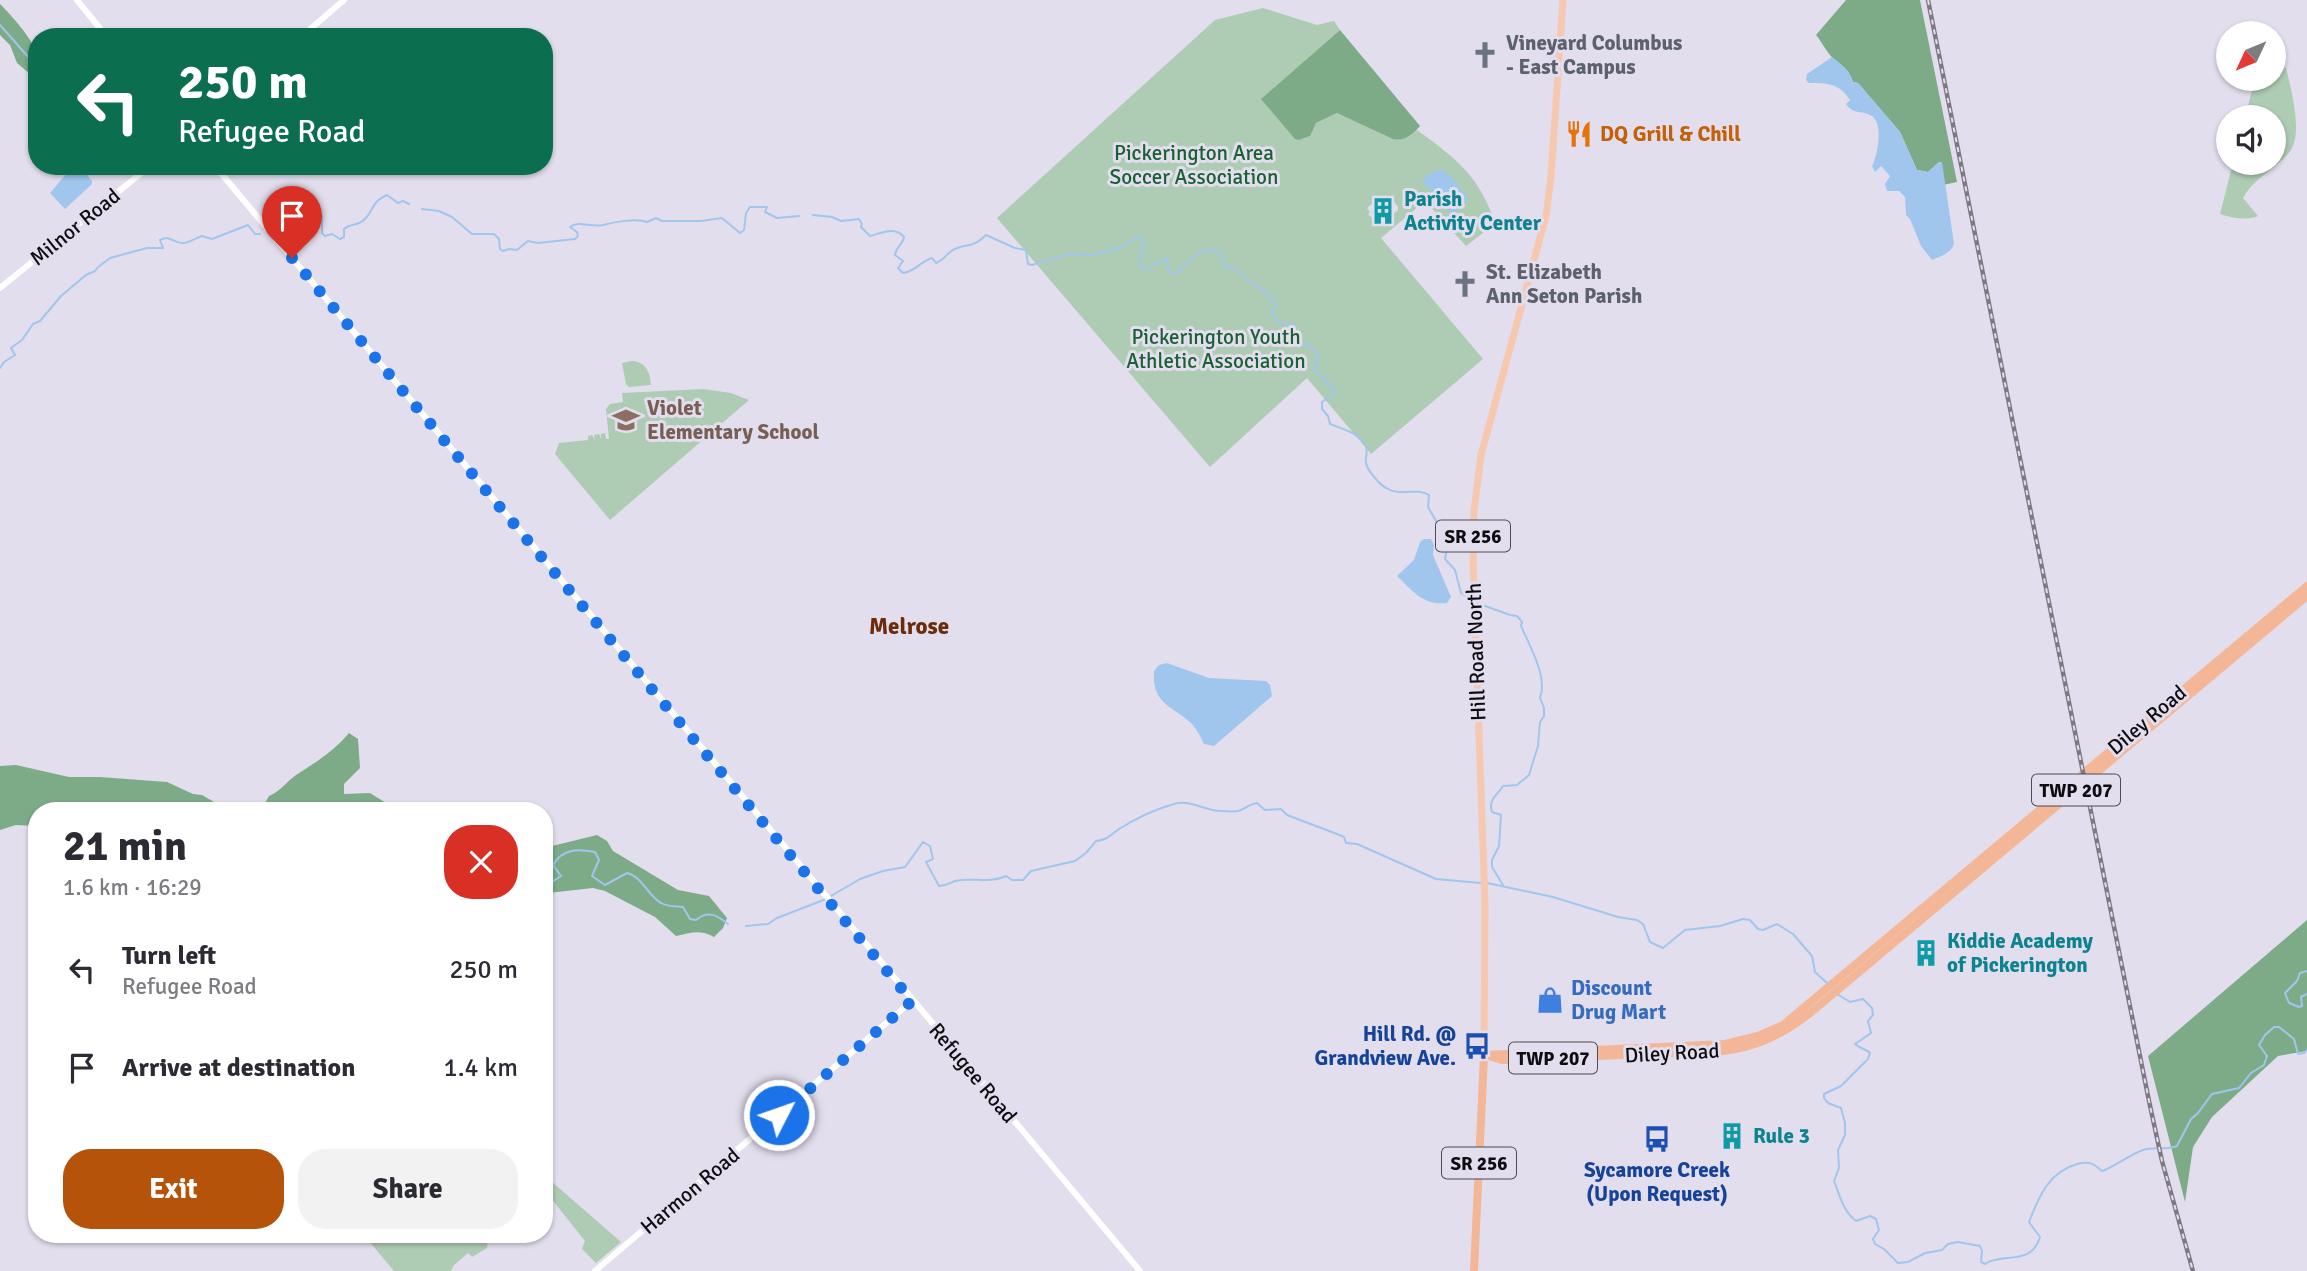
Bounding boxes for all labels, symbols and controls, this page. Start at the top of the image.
north arrow [2216,21,2286,91]
map controls [2216,21,2286,175]
place label: Vineyard Columbus - East Campus [1506,30,1682,80]
church icon: Vineyard Columbus - East Campus [1470,40,1500,70]
text: 250 m [178,52,308,112]
icon: left [63,56,154,147]
button: sound [2216,105,2286,175]
text: Refugee Road [178,112,366,151]
restaurant icon: DQ Grill & Chill [1564,119,1594,149]
place label: DQ Grill & Chill [1600,121,1741,147]
park label: Pickerington Area Soccer Association [1110,140,1278,190]
street label: Milnor Road [25,183,125,271]
pin [262,186,322,258]
place label: Parish Activity Center [1404,186,1542,236]
building icon: Parish Activity Center [1368,196,1398,226]
icon: arrive [273,197,311,235]
place label: St. Elizabeth Ann Seton Parish [1486,259,1642,309]
church icon: St. Elizabeth Ann Seton Parish [1450,269,1480,299]
park label: Pickerington Youth Athletic Association [1126,324,1306,374]
place label: Violet Elementary School [647,395,819,445]
school or university icon: Violet Elementary School [611,405,641,435]
road number: SR 256 [1436,520,1510,552]
street label: Hill Road North [1461,582,1491,722]
district label: Melrose [869,612,949,641]
street label: Diley Road [2102,680,2192,760]
road number: TWP 207 [2032,775,2120,806]
text: 21 min [63,821,187,872]
button: close [444,825,518,899]
text: 1.6 km · 16:29 [63,873,202,902]
place label: Kiddie Academy of Pickerington [1947,928,2093,978]
building icon: Kiddie Academy of Pickerington [1911,938,1941,968]
text: Turn left [122,940,216,972]
icon: left [63,951,101,989]
text: 250 m [449,954,518,986]
text: Refugee Road [122,972,257,1001]
place label: Discount Drug Mart [1571,975,1666,1025]
shop icon: Discount Drug Mart [1535,985,1565,1015]
street label: Refugee Road [923,1018,1023,1128]
place label: Hill Rd. @ Grandview Ave. [1315,1021,1456,1071]
bus stop icon: Hill Rd. @ Grandview Ave. [1462,1031,1492,1061]
street label: Diley Road [1624,1038,1720,1068]
road number: TWP 207 [1509,1042,1597,1074]
icon: arrive [63,1049,101,1087]
text: Arrive at destination [122,1052,355,1084]
text: 1.4 km [444,1052,518,1084]
position arrow [742,1078,816,1152]
building icon: Rule 3 [1717,1121,1747,1151]
place label: Rule 3 [1753,1123,1810,1149]
bus stop icon: Sycamore Creek (Upon Request) [1642,1124,1672,1154]
street label: Harmon Road [635,1142,745,1240]
road number: SR 256 [1442,1148,1516,1178]
button: Exit [63,1149,284,1229]
button: Share [298,1149,518,1229]
place label: Sycamore Creek (Upon Request) [1584,1157,1730,1207]

